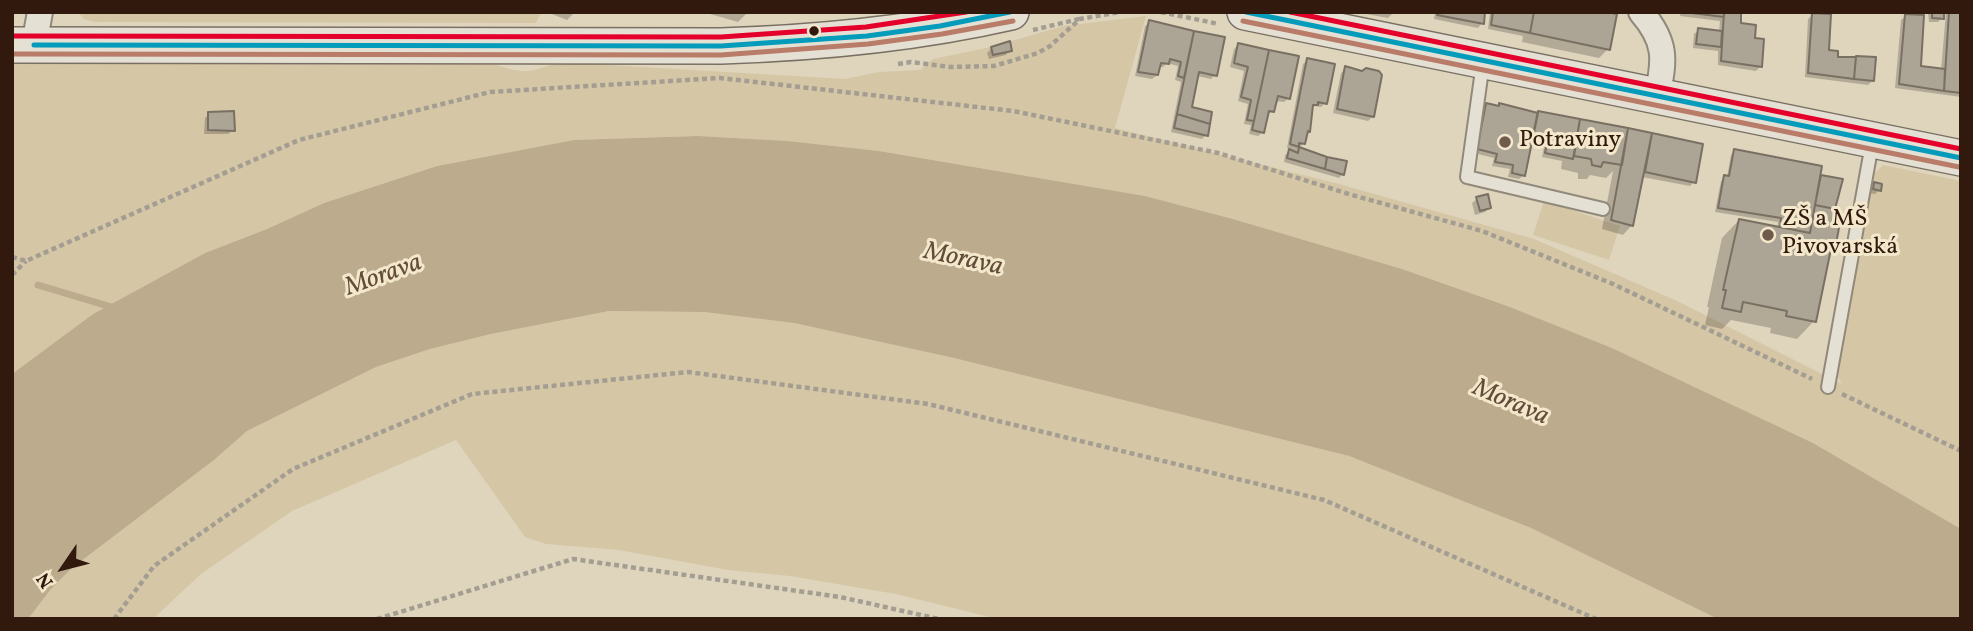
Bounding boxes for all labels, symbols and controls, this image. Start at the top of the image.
unlabelled marker [807,24,821,38]
place label: Potraviny [1519,128,1621,156]
marker: Potraviny [1497,134,1513,150]
place label: ZŠ a MŠ Pivovarská [1782,207,1898,263]
marker: ZŠ a MŠ Pivovarská [1760,227,1776,243]
water label: Morava [921,237,1005,285]
water label: Morava [341,249,427,305]
water label: Morava [1467,374,1553,434]
north arrow [28,533,98,603]
text: N [31,567,60,593]

